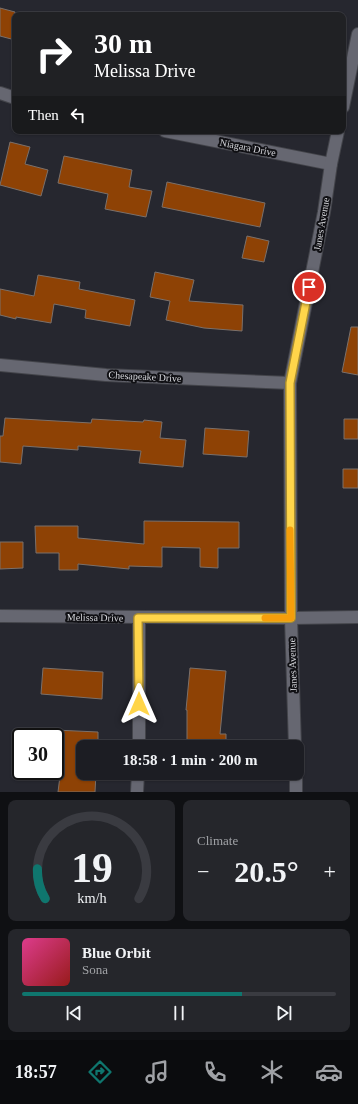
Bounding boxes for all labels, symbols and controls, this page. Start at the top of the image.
icon: right [28,28,80,80]
text: 30 m [94,28,152,59]
text: Melissa Drive [94,61,195,81]
icon: left [67,104,89,126]
text: Then [28,107,59,123]
street label: Niagara Drive [219,137,277,158]
street label: Janes Avenue [311,196,332,252]
pin [292,270,326,304]
icon: arrive [298,276,320,298]
street label: Chesapeake Drive [108,369,182,384]
street label: Melissa Drive [67,612,124,624]
street label: Janes Avenue [286,637,299,692]
position arrow [118,683,160,725]
speed limit sign: 30 [12,728,64,780]
text: 18:58 · 1 min · 200 m [123,752,258,768]
text: Climate [197,833,238,848]
text: 19 [71,844,112,890]
text: 20.5° [234,855,299,888]
text: − [197,859,209,884]
text: + [324,859,336,884]
text: km/h [77,889,106,905]
text: Blue Orbit [82,945,151,961]
text: Sona [82,962,108,977]
icon: previous [63,1002,85,1024]
icon: pause [168,1002,190,1024]
icon: next [273,1002,295,1024]
icon: directions [86,1058,114,1086]
icon: music [143,1058,171,1086]
icon: phone [201,1058,229,1086]
icon: climate [258,1058,286,1086]
icon: car [315,1058,343,1086]
text: 18:57 [15,1062,57,1082]

